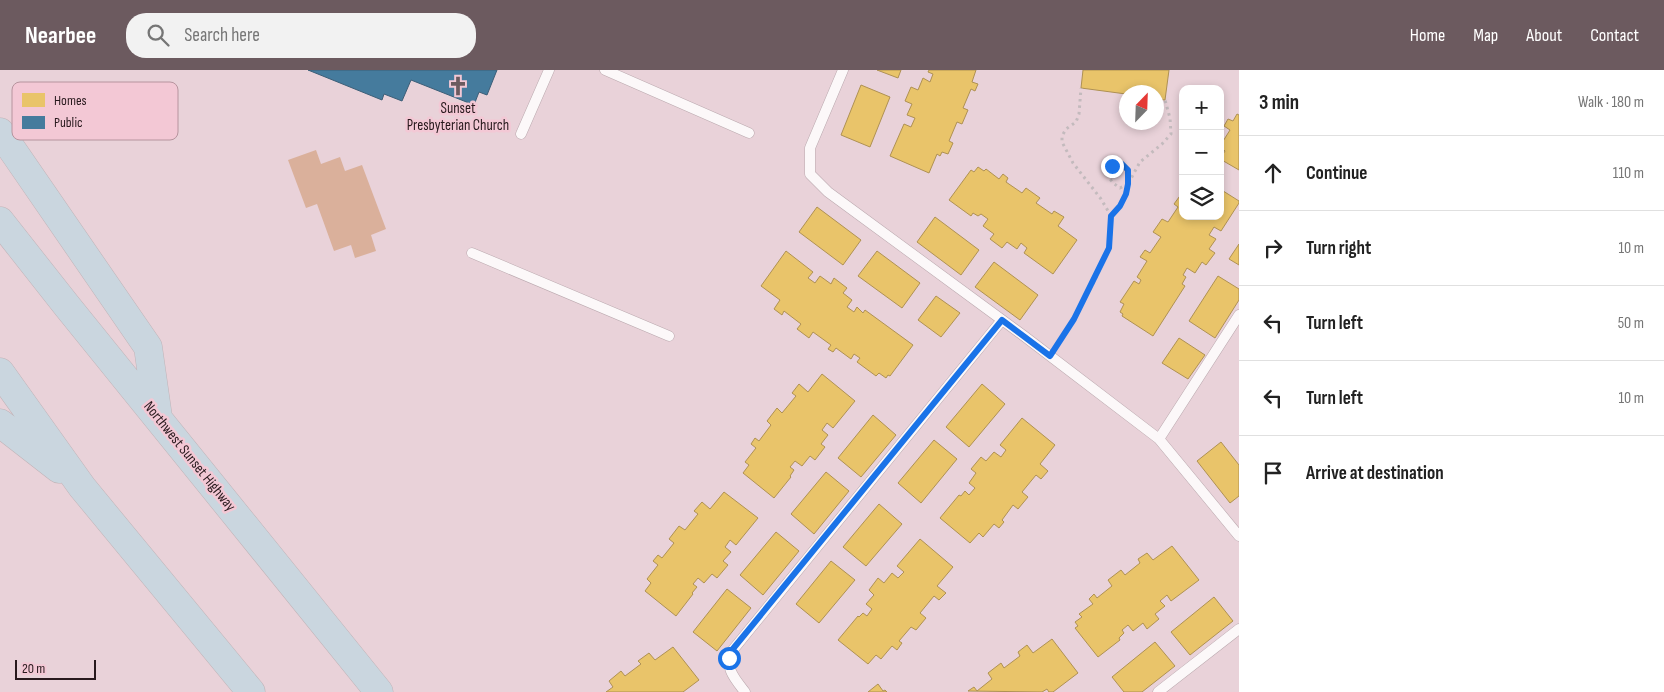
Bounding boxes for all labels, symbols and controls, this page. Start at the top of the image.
search box [126,13,476,58]
text: Nearbee [25,21,96,50]
icon: search [144,21,172,49]
text: Search here [184,24,260,47]
text: Home [1410,25,1445,46]
text: Map [1473,25,1498,46]
text: About [1526,25,1562,46]
text: Contact [1590,25,1639,46]
church icon: Sunset Presbyterian Church [447,75,469,97]
legend [12,82,178,140]
north arrow [1119,85,1164,130]
map controls [1179,85,1224,220]
button: + [1179,85,1224,130]
text: 3 min [1259,90,1299,115]
text: Homes [54,92,87,109]
text: Walk · 180 m [1578,93,1644,112]
place label: Sunset Presbyterian Church [407,99,509,135]
text: Public [54,114,83,131]
button: − [1179,130,1224,175]
route end [1101,155,1124,178]
icon: ahead [1259,159,1287,187]
text: Continue [1306,162,1367,185]
text: 110 m [1613,164,1644,183]
button: layers [1179,175,1224,220]
icon: right [1259,234,1287,262]
text: Turn right [1306,237,1371,260]
text: 10 m [1618,239,1644,258]
icon: left [1259,309,1287,337]
text: Turn left [1306,312,1363,335]
text: 50 m [1618,314,1644,333]
icon: left [1259,384,1287,412]
text: Turn left [1306,387,1363,410]
text: 10 m [1618,389,1644,408]
street label: Northwest Sunset Highway [139,397,240,515]
icon: arrive [1259,459,1287,487]
text: Arrive at destination [1306,462,1444,485]
route start [718,647,741,670]
scale bar [15,657,96,680]
text: 20 m [22,660,45,677]

